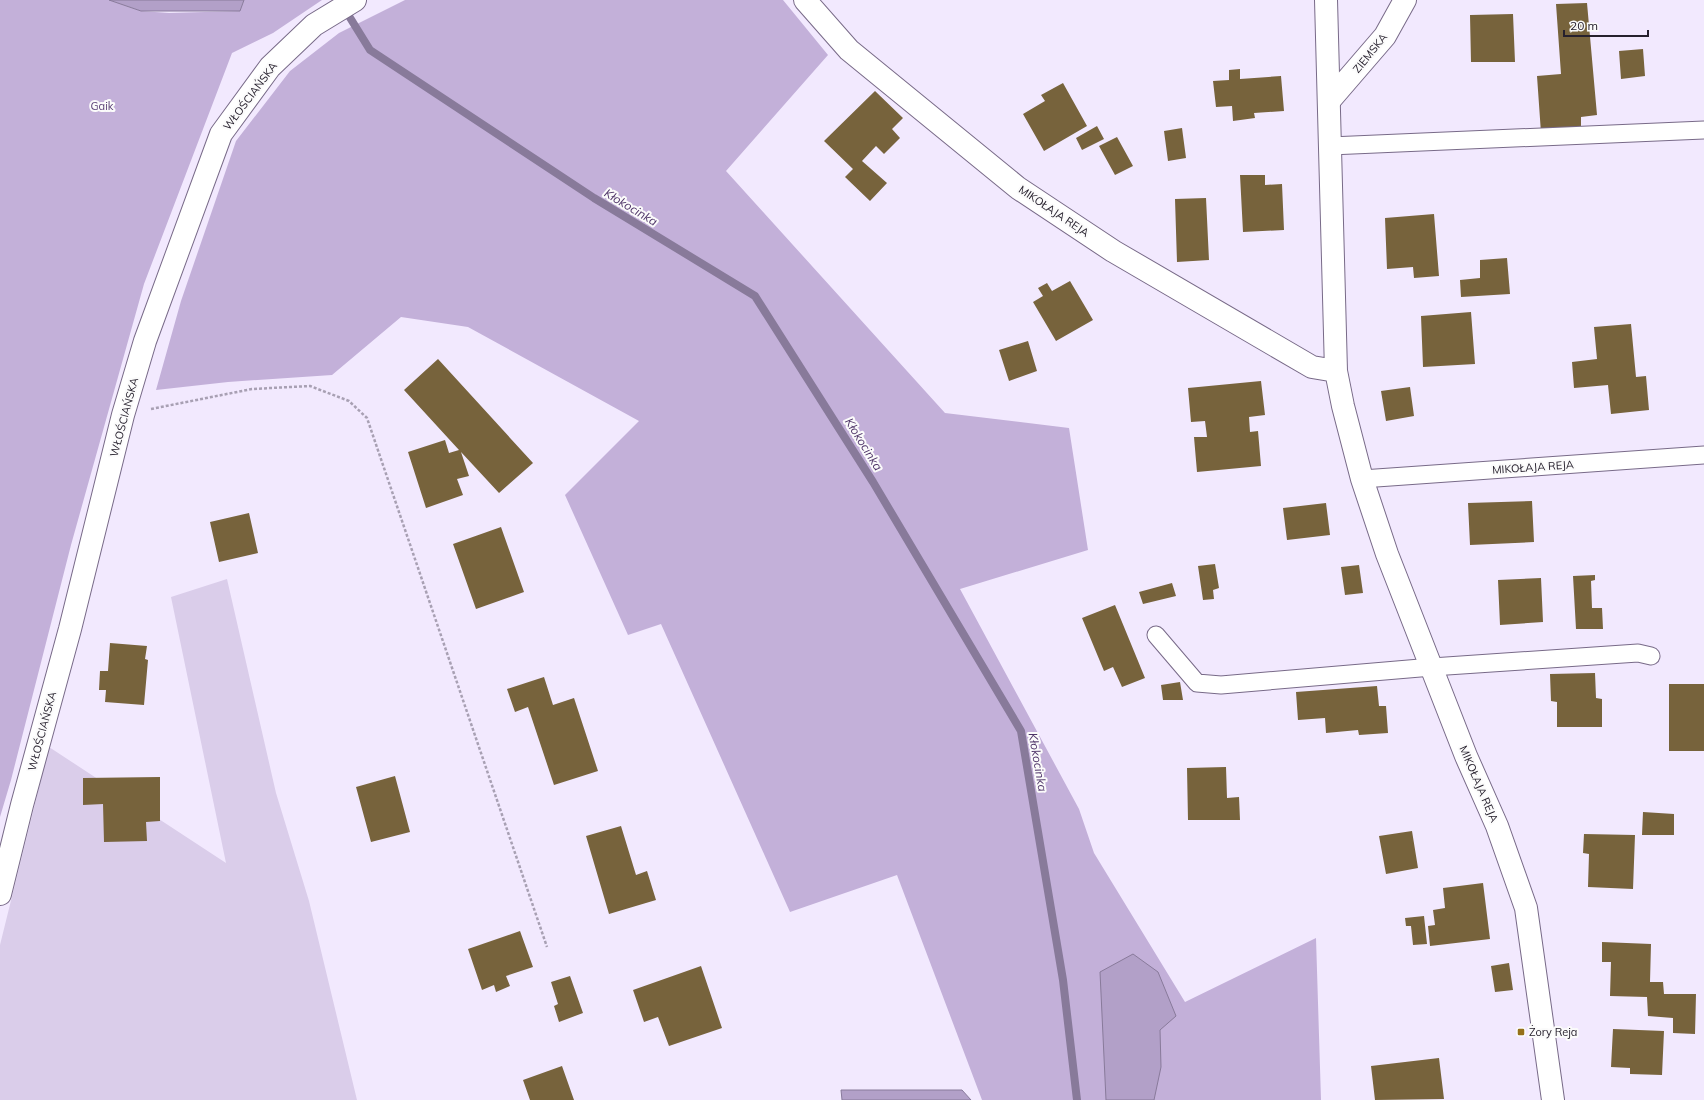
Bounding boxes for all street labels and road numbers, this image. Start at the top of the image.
street label: ZIEMSKA [1350,30,1390,76]
street label: WŁOŚCIAŃSKA [220,59,280,133]
street label: MIKOŁAJA REJA [1016,182,1092,240]
street label: WŁOŚCIAŃSKA [107,376,141,458]
street label: MIKOŁAJA REJA [1492,457,1574,477]
street label: WŁOŚCIAŃSKA [25,690,59,772]
street label: MIKOŁAJA REJA [1457,744,1501,824]

